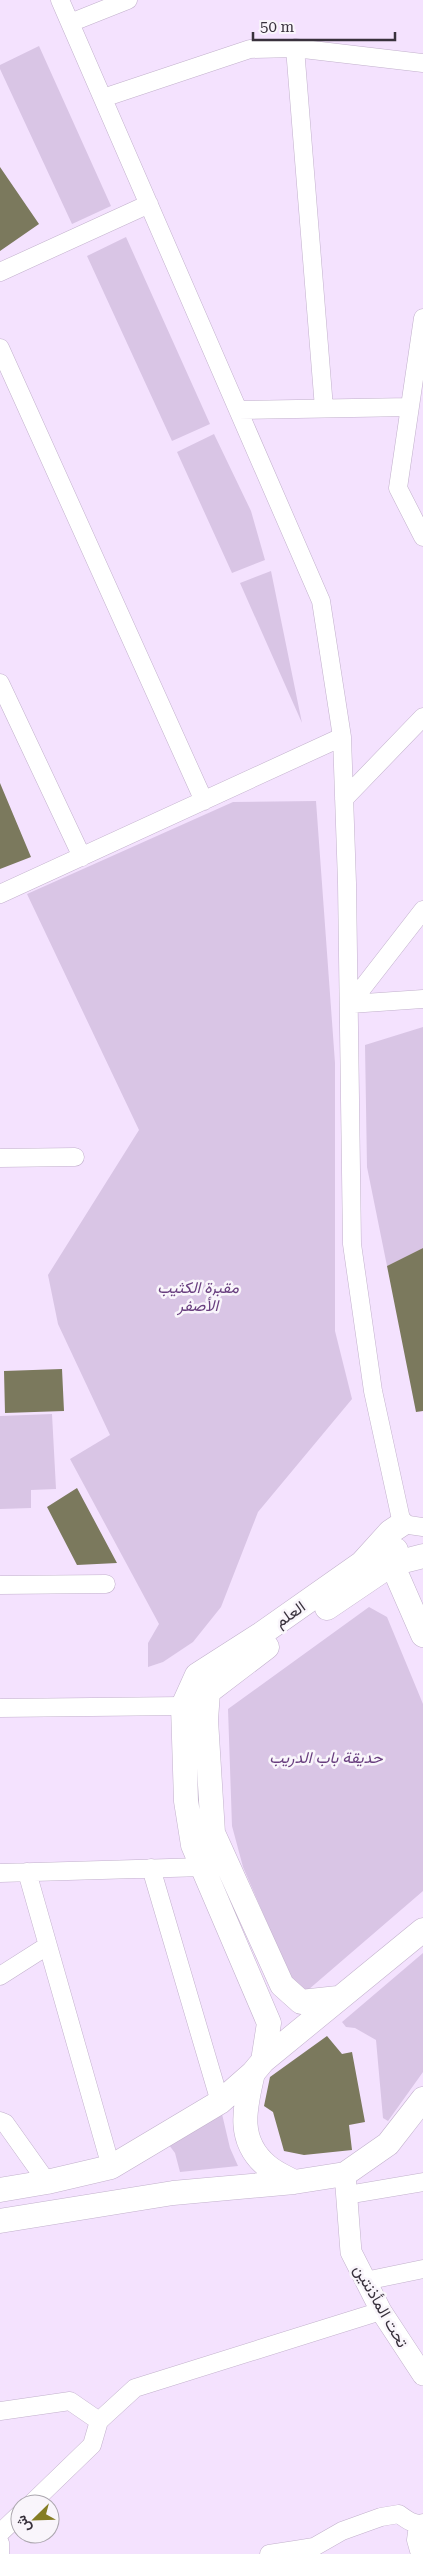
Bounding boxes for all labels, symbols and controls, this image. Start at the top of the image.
scale bar [253,10,396,42]
text: 50 m [260,18,295,36]
park label: مقبرة الكثيب الأصفر [157,1278,239,1316]
street label: العلم [271,1597,309,1632]
park label: حديقة باب الدريب [269,1748,384,1768]
street label: تحت المأذنتين [349,2261,412,2351]
north arrow [10,2494,60,2544]
text: ش [12,2513,35,2535]

